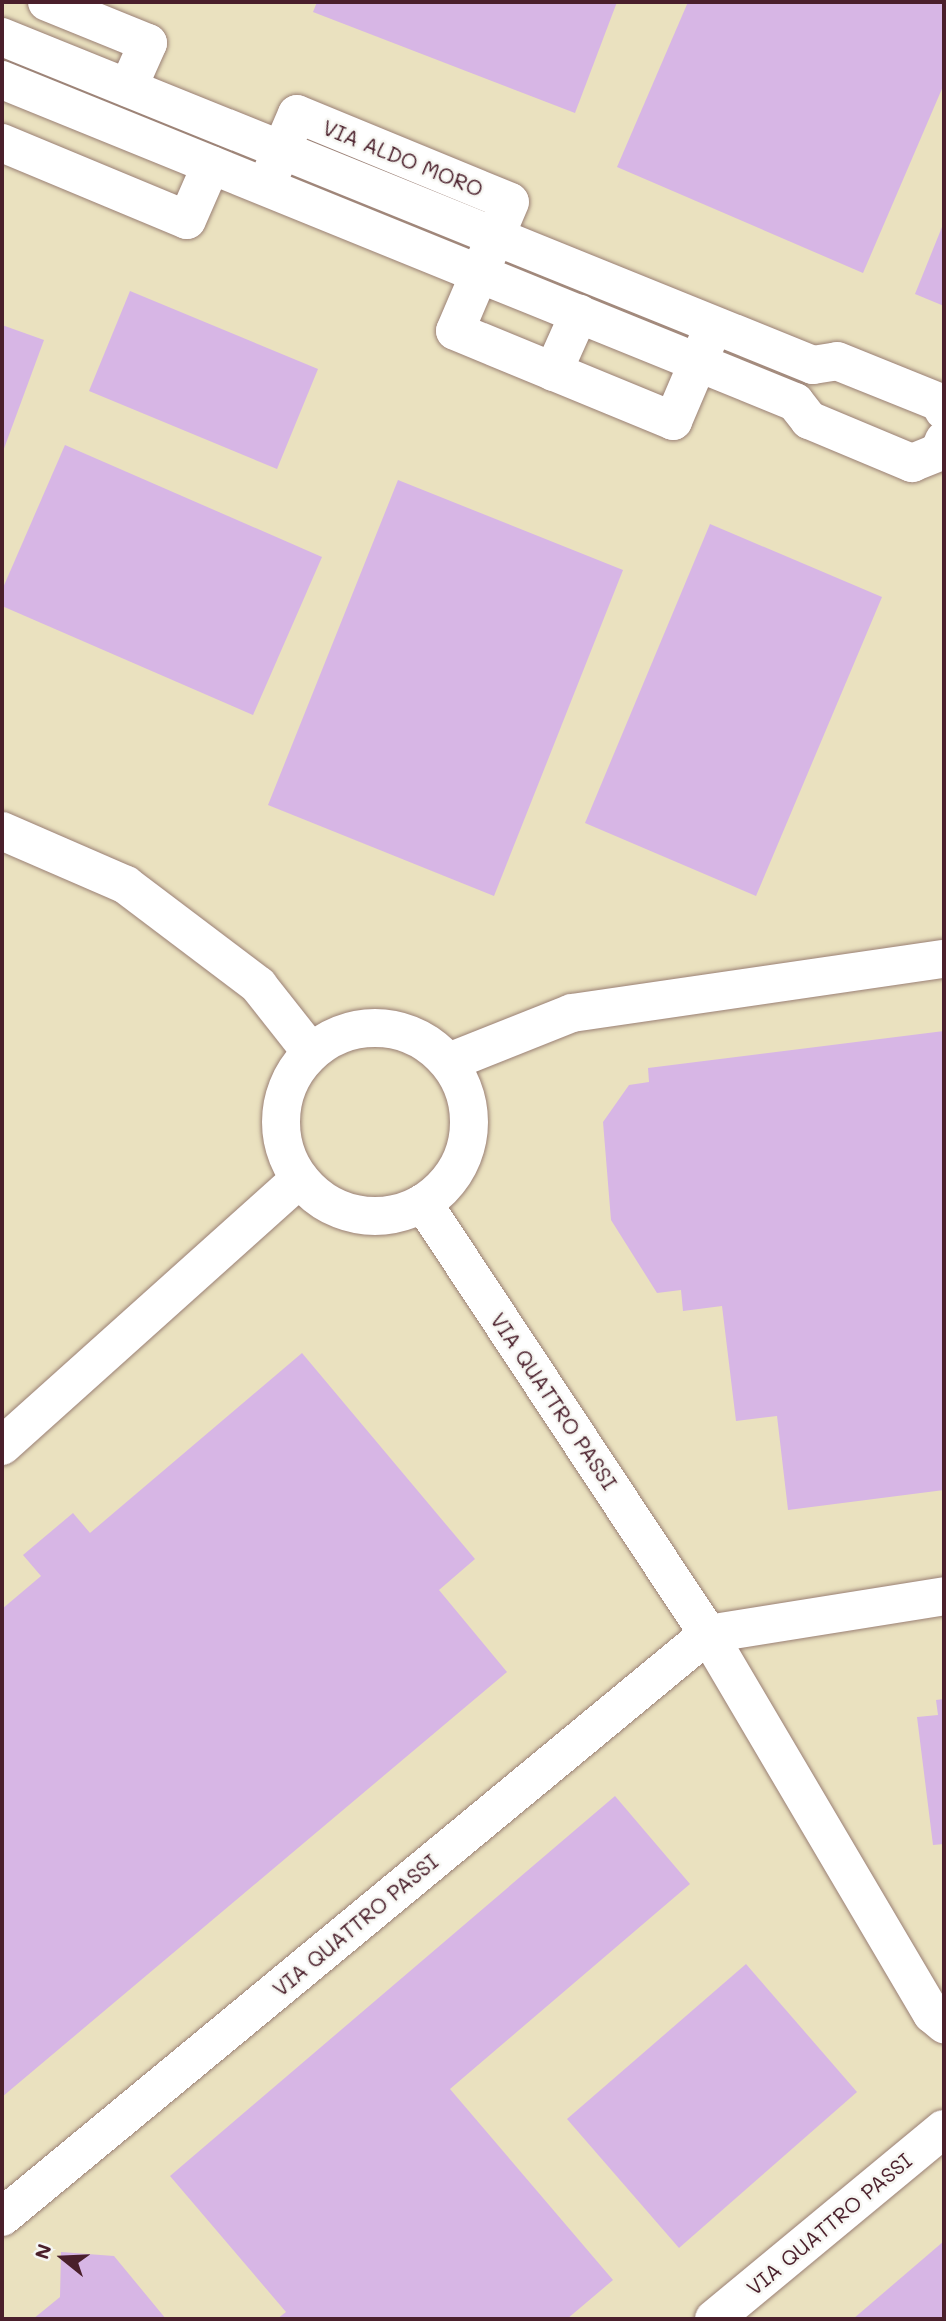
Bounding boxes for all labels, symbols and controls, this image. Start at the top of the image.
street label: VIA ALDO MORO [319,114,487,202]
street label: VIA QUATTRO PASSI [486,1308,622,1494]
street label: VIA QUATTRO PASSI [267,1849,443,2001]
street label: VIA QUATTRO PASSI [741,2148,917,2300]
north arrow [28,2223,98,2293]
text: N [28,2241,57,2262]

